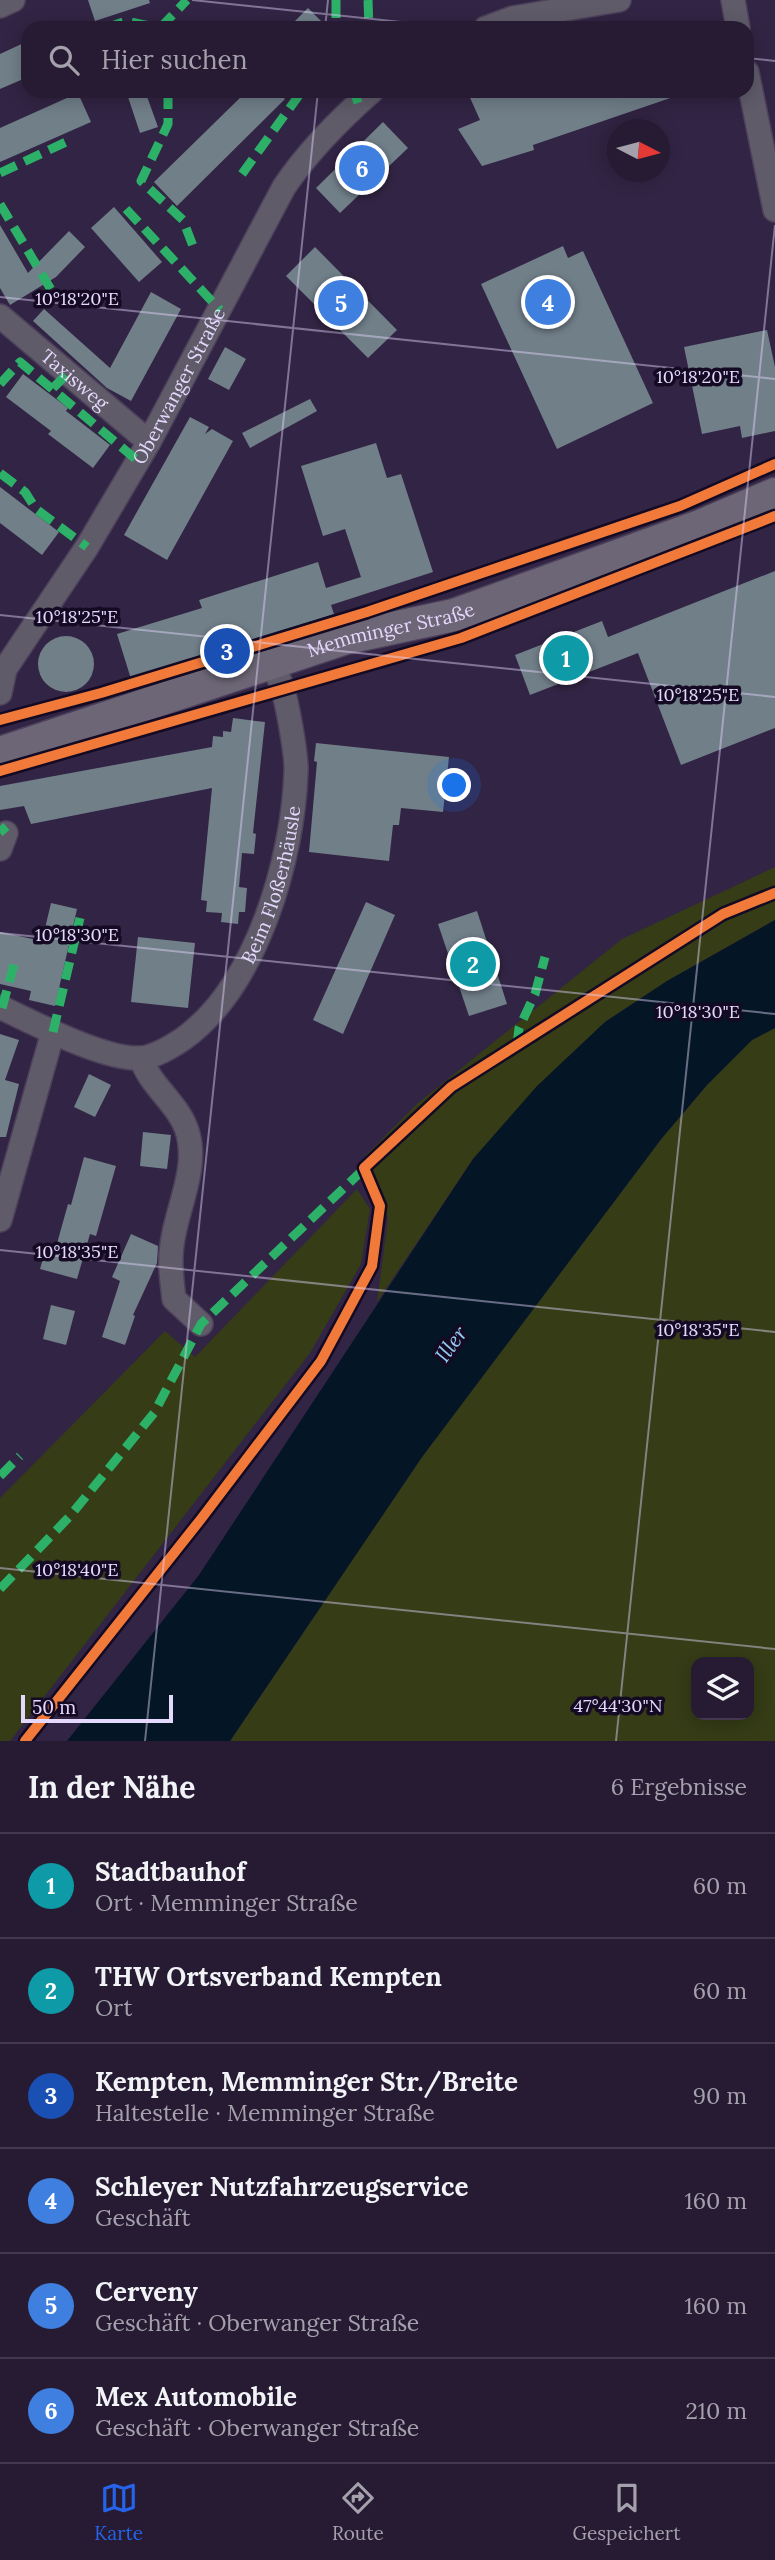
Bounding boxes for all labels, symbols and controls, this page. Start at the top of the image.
search box [21,21,754,98]
icon: search [45,41,83,79]
text: Hier suchen [101,43,247,76]
north arrow [607,119,670,182]
pin: 6 [339,142,385,194]
pin: 4 [525,276,571,328]
pin: 5 [318,277,364,329]
text: 10°18'20"E [35,287,119,310]
street label: Oberwanger Straße [127,303,230,468]
street label: Taxisweg [36,344,114,415]
text: 10°18'20"E [656,365,740,388]
street label: Memminger Straße [304,597,478,662]
text: 10°18'25"E [36,605,118,628]
pin: 3 [204,625,250,677]
pin: 1 [543,632,589,684]
text: 10°18'25"E [657,683,739,706]
your location [437,768,471,802]
street label: Beim Floßerhäusle [236,804,305,968]
text: 10°18'30"E [35,923,119,946]
pin: 2 [450,938,496,990]
text: 10°18'30"E [656,1000,740,1023]
text: 10°18'35"E [36,1240,118,1263]
text: 10°18'35"E [657,1318,739,1341]
water label: Iller [429,1320,473,1367]
text: 10°18'40"E [36,1558,118,1581]
map controls [691,1657,754,1720]
button: layers [691,1657,754,1720]
scale bar [21,1692,173,1724]
text: 47°44'30"N [574,1694,662,1717]
text: 50 m [32,1695,76,1719]
text: In der Nähe [28,1768,196,1806]
text: 6 Ergebnisse [611,1772,747,1801]
text: Stadtbauhof [95,1855,246,1888]
text: 1 [46,1871,56,1900]
text: 60 m [693,1871,747,1900]
text: Ort · Memminger Straße [95,1888,358,1917]
text: THW Ortsverband Kempten [95,1960,442,1993]
text: 2 [45,1976,57,2005]
text: 60 m [693,1976,747,2005]
text: Ort [95,1993,132,2022]
text: Kempten, Memminger Str./Breite [95,2065,518,2098]
text: 3 [45,2081,57,2110]
text: 90 m [693,2081,747,2110]
text: Haltestelle · Memminger Straße [95,2098,435,2127]
text: Schleyer Nutzfahrzeugservice [95,2170,469,2203]
text: 4 [45,2186,57,2215]
text: 160 m [684,2186,747,2215]
text: Geschäft [95,2203,190,2232]
text: Cerveny [95,2275,198,2308]
text: 5 [45,2291,57,2320]
text: 160 m [684,2291,747,2320]
text: Geschäft · Oberwanger Straße [95,2308,419,2337]
text: Mex Automobile [95,2380,297,2413]
text: 6 [44,2396,58,2425]
text: 210 m [685,2396,747,2425]
text: Geschäft · Oberwanger Straße [95,2413,419,2442]
tab: Karte [94,2479,143,2545]
tab: Route [332,2479,384,2545]
tab: Gespeichert [573,2479,681,2545]

